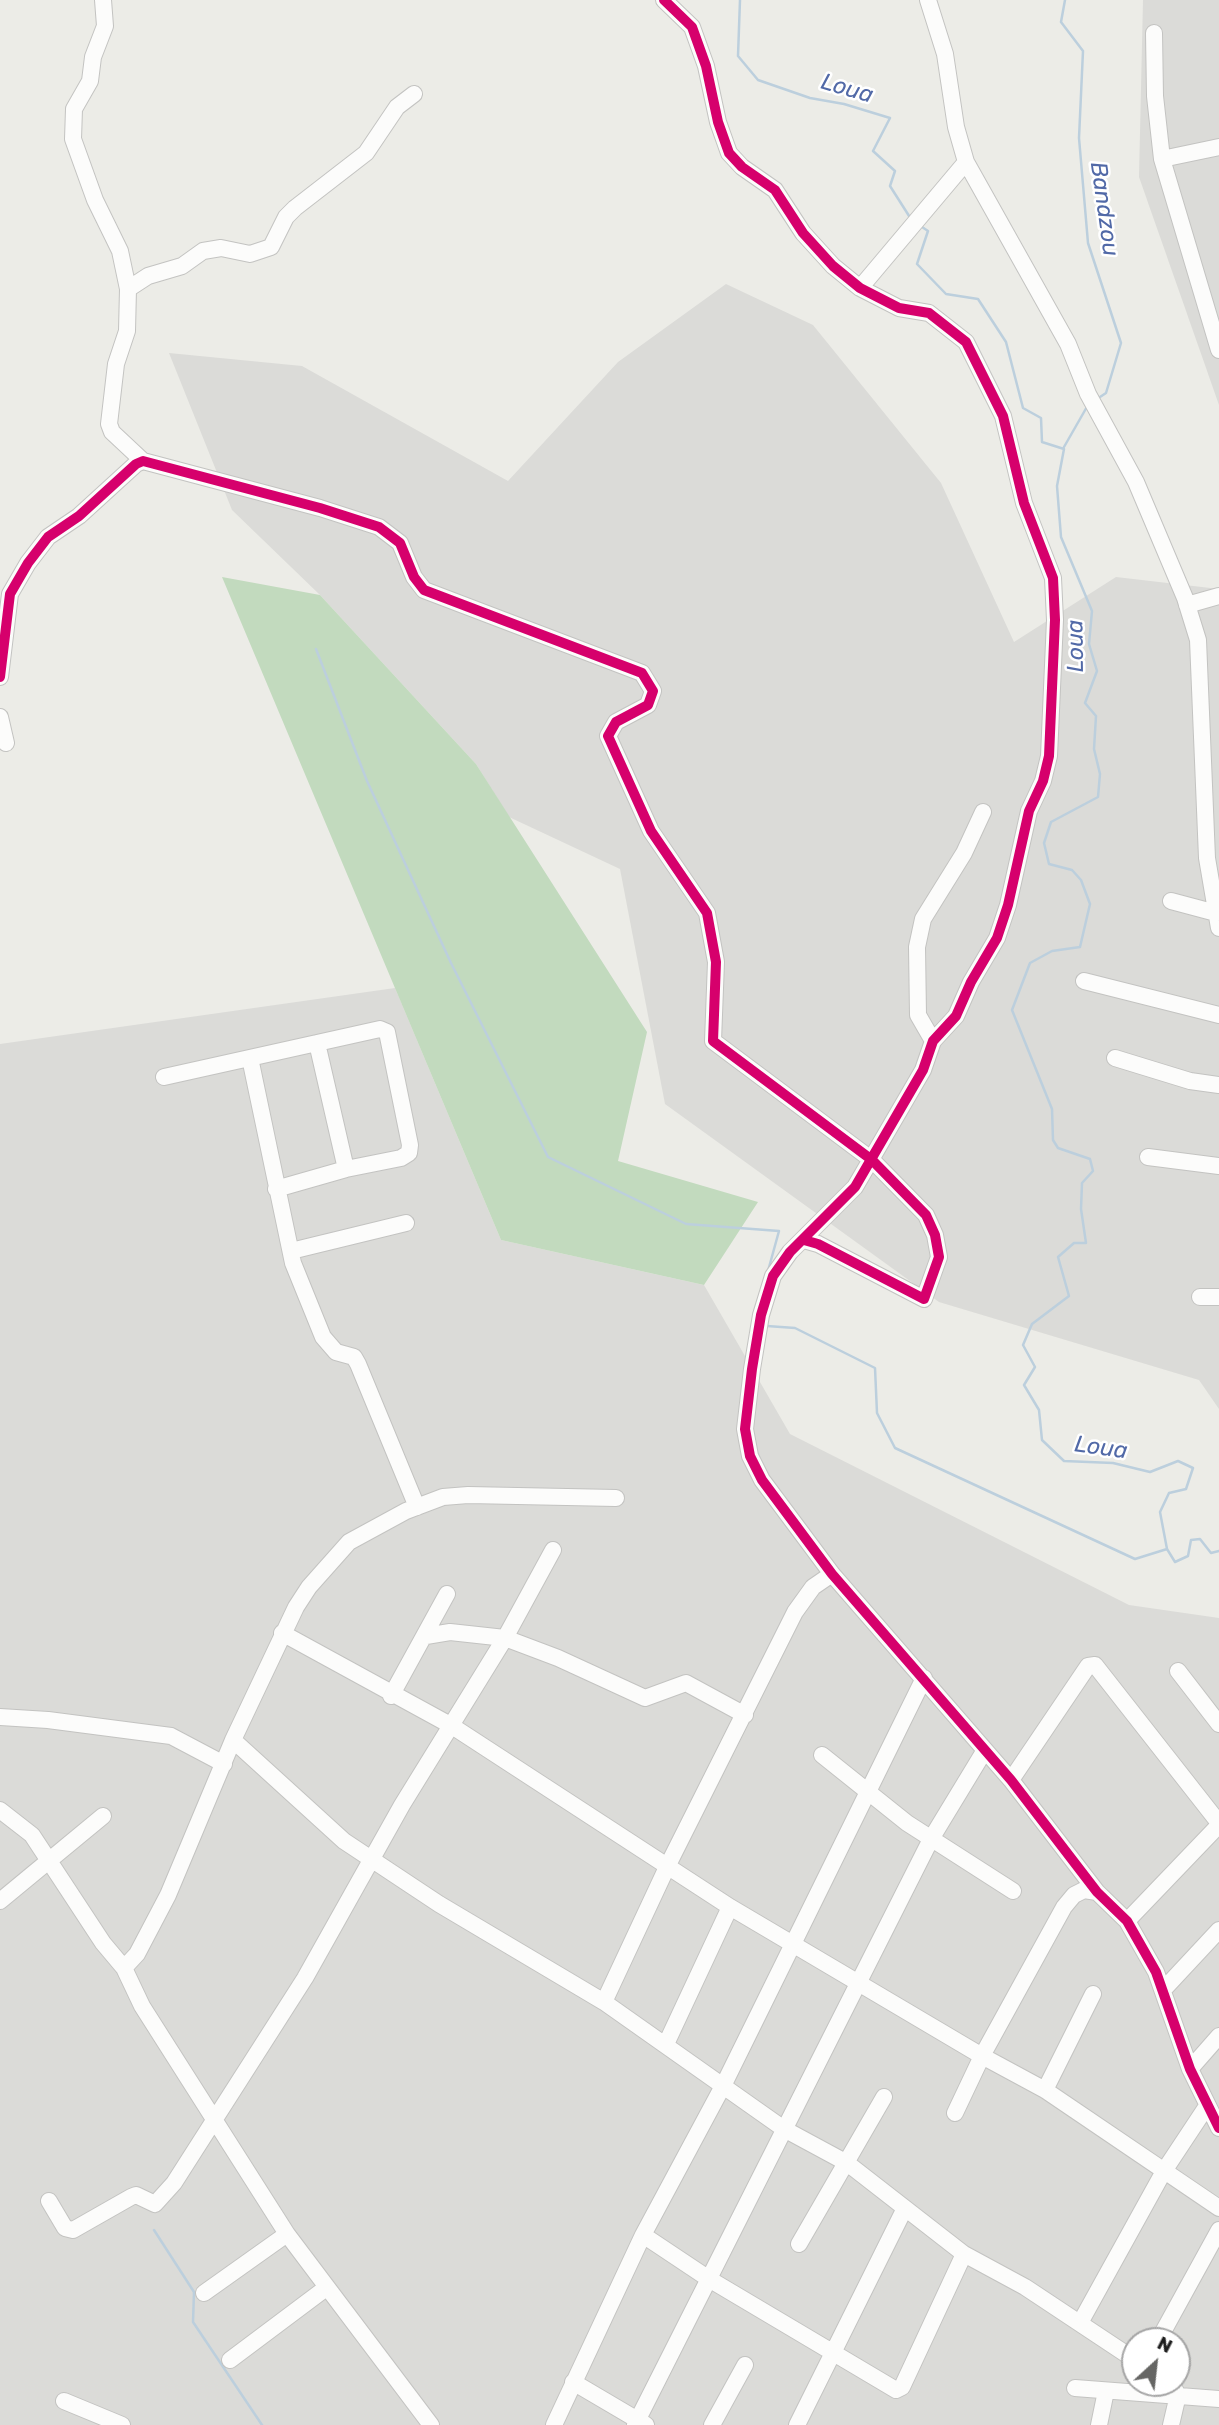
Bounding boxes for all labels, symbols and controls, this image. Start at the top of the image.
water label: Loua [818,68,876,110]
water label: Bandzou [1084,160,1124,258]
water label: Loua [1062,619,1090,673]
water label: Loua [1073,1431,1129,1465]
north arrow [1121,2327,1191,2397]
text: N [1154,2331,1176,2358]

